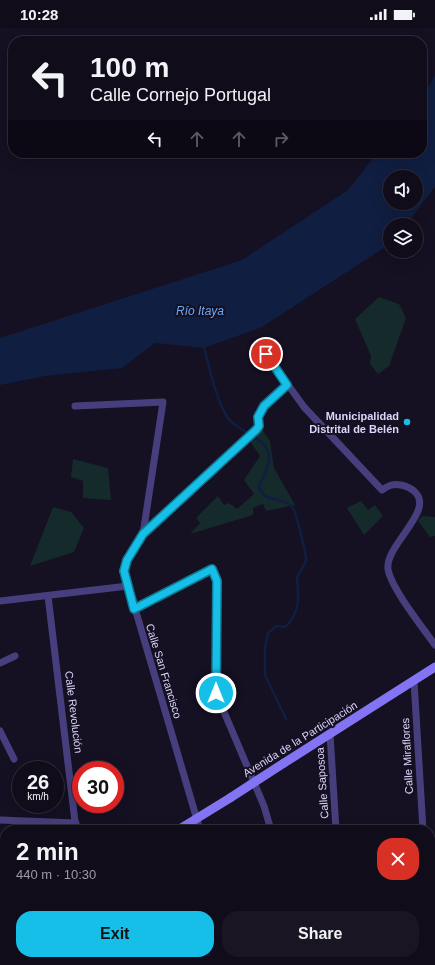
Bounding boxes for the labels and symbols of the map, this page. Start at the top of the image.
water label: Río Itaya [176,304,224,318]
pin [249,337,283,371]
place label: Municipalidad Distrital de Belén [309,410,399,435]
marker: Municipalidad Distrital de Belén [402,417,412,427]
street label: Calle San Francisco [144,622,184,720]
street label: Calle Revolución [63,670,85,754]
position arrow [195,672,237,714]
street label: Avenida de la Participación [241,699,359,779]
street label: Calle Miraflores [399,717,415,794]
street label: Calle Saposoa [313,746,330,819]
speed limit sign: 30 [72,761,124,813]

